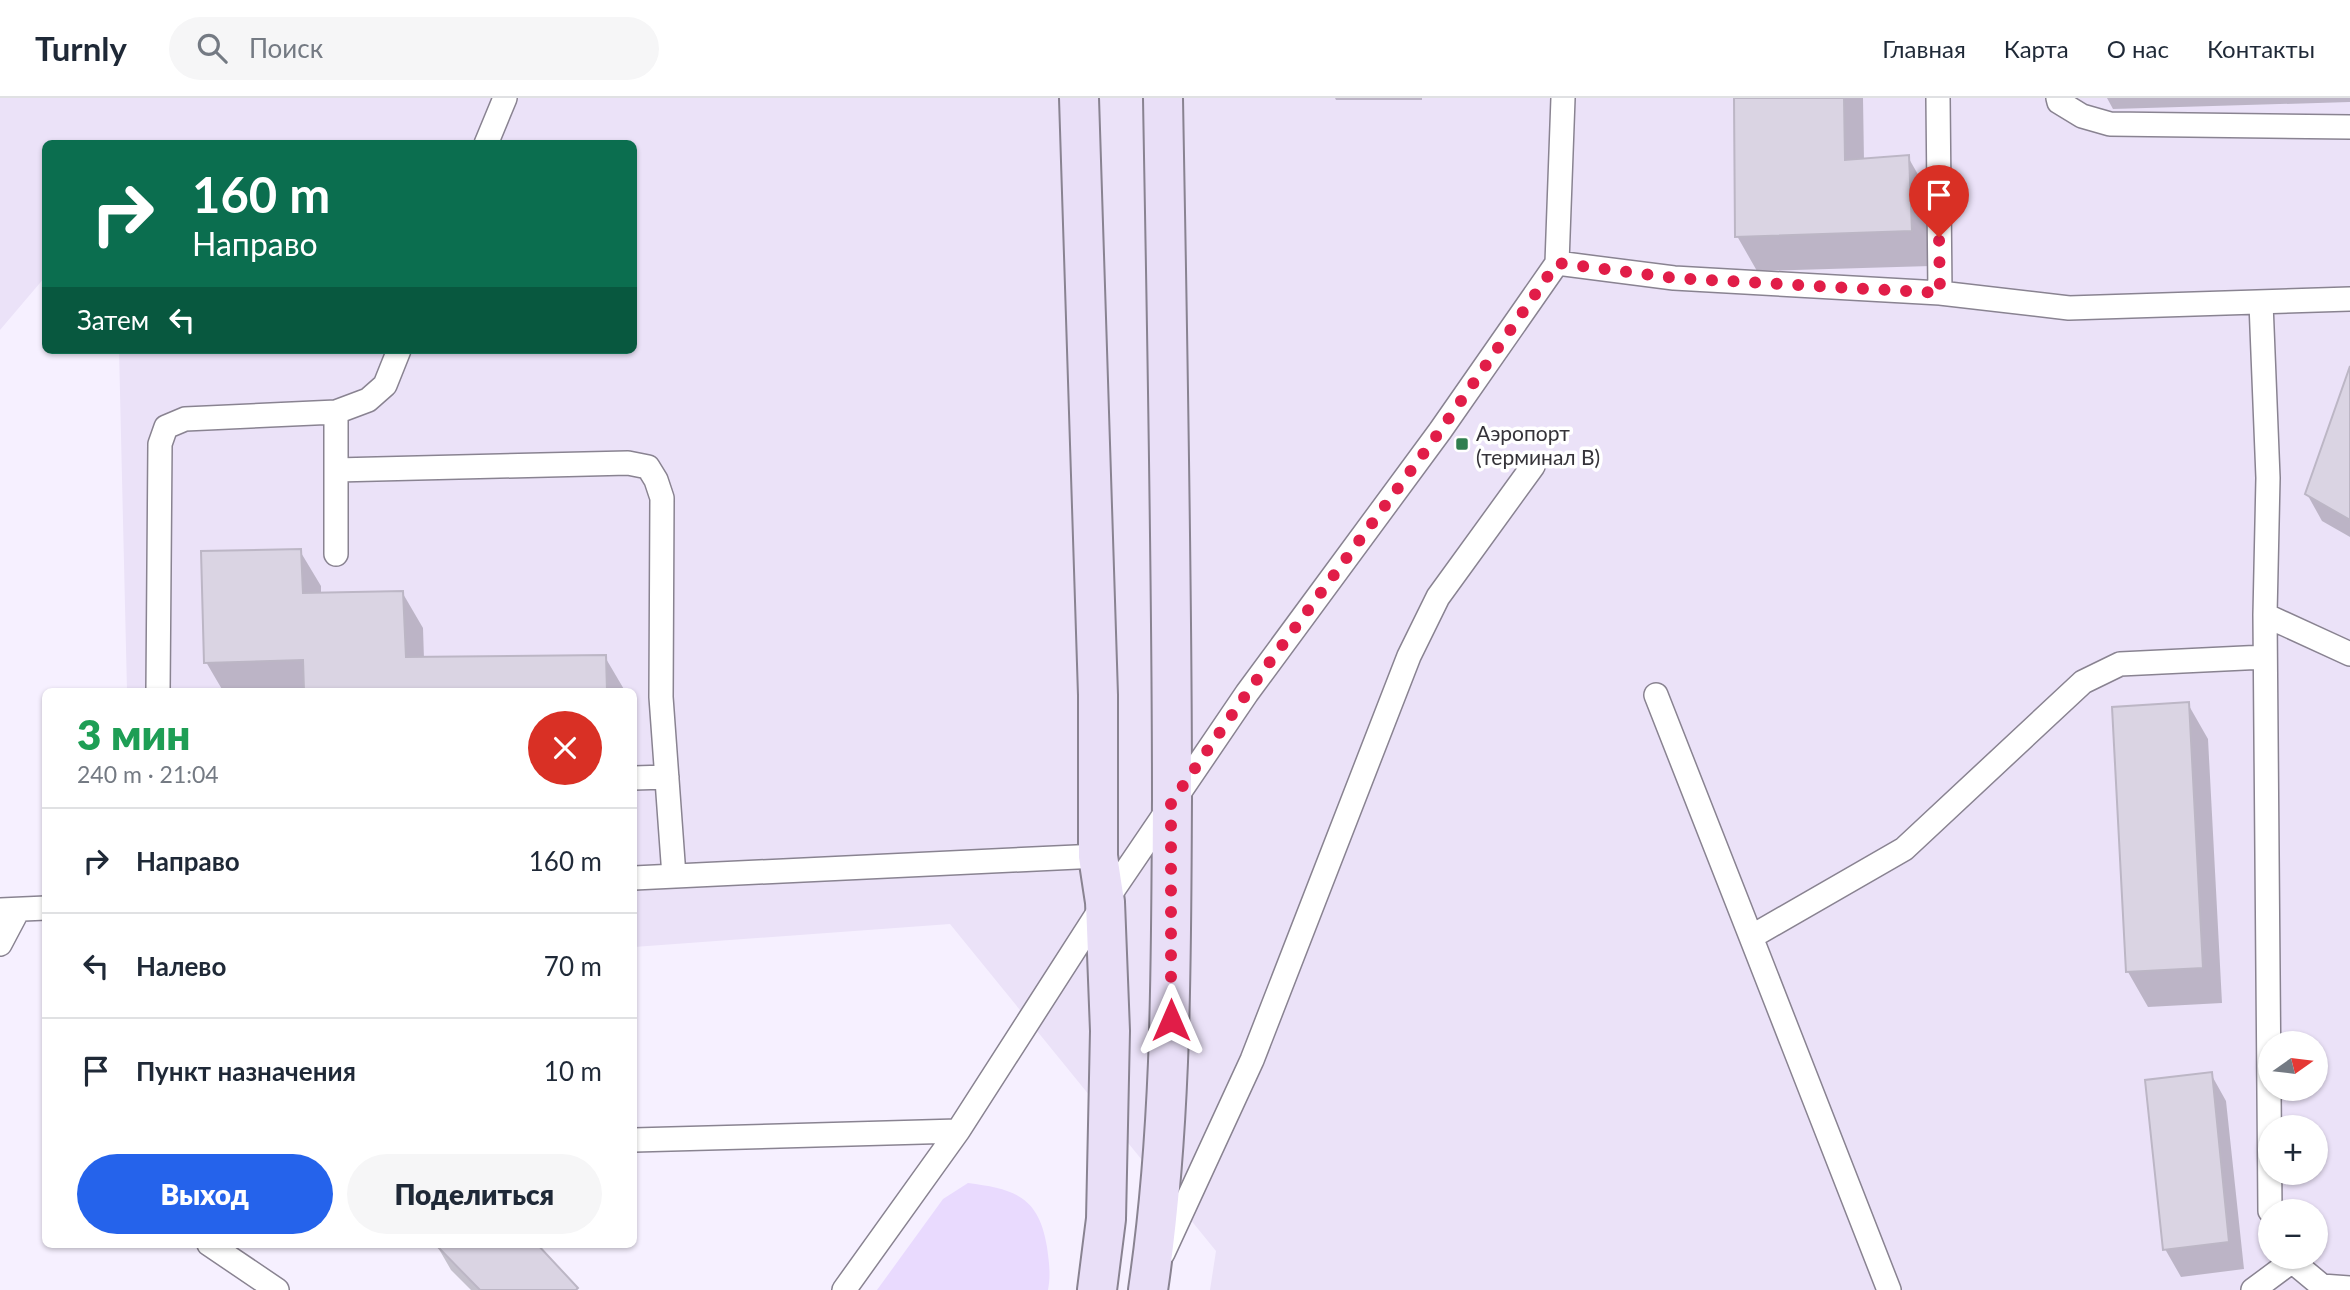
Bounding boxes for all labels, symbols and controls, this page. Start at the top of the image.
search box [169,17,659,80]
text: Turnly [35,28,127,68]
icon: search [193,29,231,67]
text: Поиск [249,32,323,64]
text: Главная [1882,34,1966,63]
text: Карта [2004,34,2069,63]
text: О нас [2107,34,2169,63]
text: Контакты [2207,34,2315,63]
text: 160 m [192,165,330,223]
pin [1909,165,1969,237]
icon: right [77,168,168,259]
icon: arrive [1920,176,1958,214]
text: Направо [192,224,318,263]
icon: left [163,301,201,339]
text: Затем [77,304,149,336]
place label: Аэропорт (терминал В) [1476,420,1600,469]
marker: Аэропорт (терминал В) [1454,436,1470,452]
text: 3 мин [77,709,191,759]
button: close [528,711,602,785]
text: 240 m · 21:04 [77,760,219,788]
icon: right [77,842,115,880]
text: Направо [136,845,240,877]
text: 160 m [529,845,602,877]
icon: left [77,947,115,985]
text: Налево [136,950,226,982]
text: 70 m [544,950,602,982]
position arrow [1134,983,1208,1057]
north arrow [2258,1031,2328,1101]
map controls [2258,1031,2328,1269]
icon: arrive [77,1052,115,1090]
text: Пункт назначения [136,1055,356,1087]
text: 10 m [544,1055,602,1087]
button: + [2258,1115,2328,1185]
button: Выход [77,1154,333,1234]
button: Поделиться [347,1154,602,1234]
button: − [2258,1199,2328,1269]

